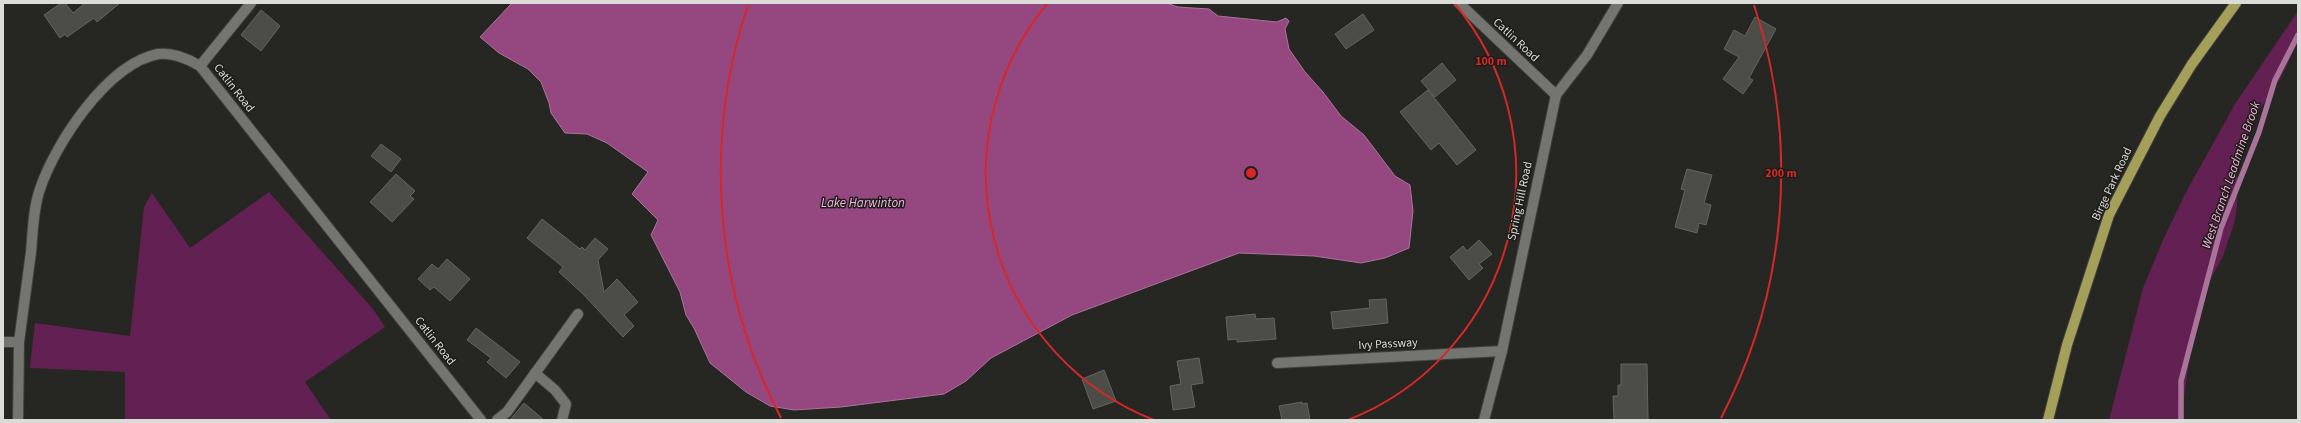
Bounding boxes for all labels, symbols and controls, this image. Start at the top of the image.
street label: Catlin Road [1489,14,1543,66]
text: 100 m [1475,53,1507,70]
street label: Catlin Road [210,60,258,116]
water label: West Branch Leadmine Brook [2197,98,2265,251]
street label: Birge Park Road [2088,145,2136,223]
street label: Spring Hill Road [1503,160,1537,242]
text: 200 m [1765,165,1797,182]
centre of rings [1244,166,1258,180]
water label: Lake Harwinton [821,194,905,212]
street label: Catlin Road [411,313,459,369]
street label: Ivy Passway [1358,334,1418,354]

